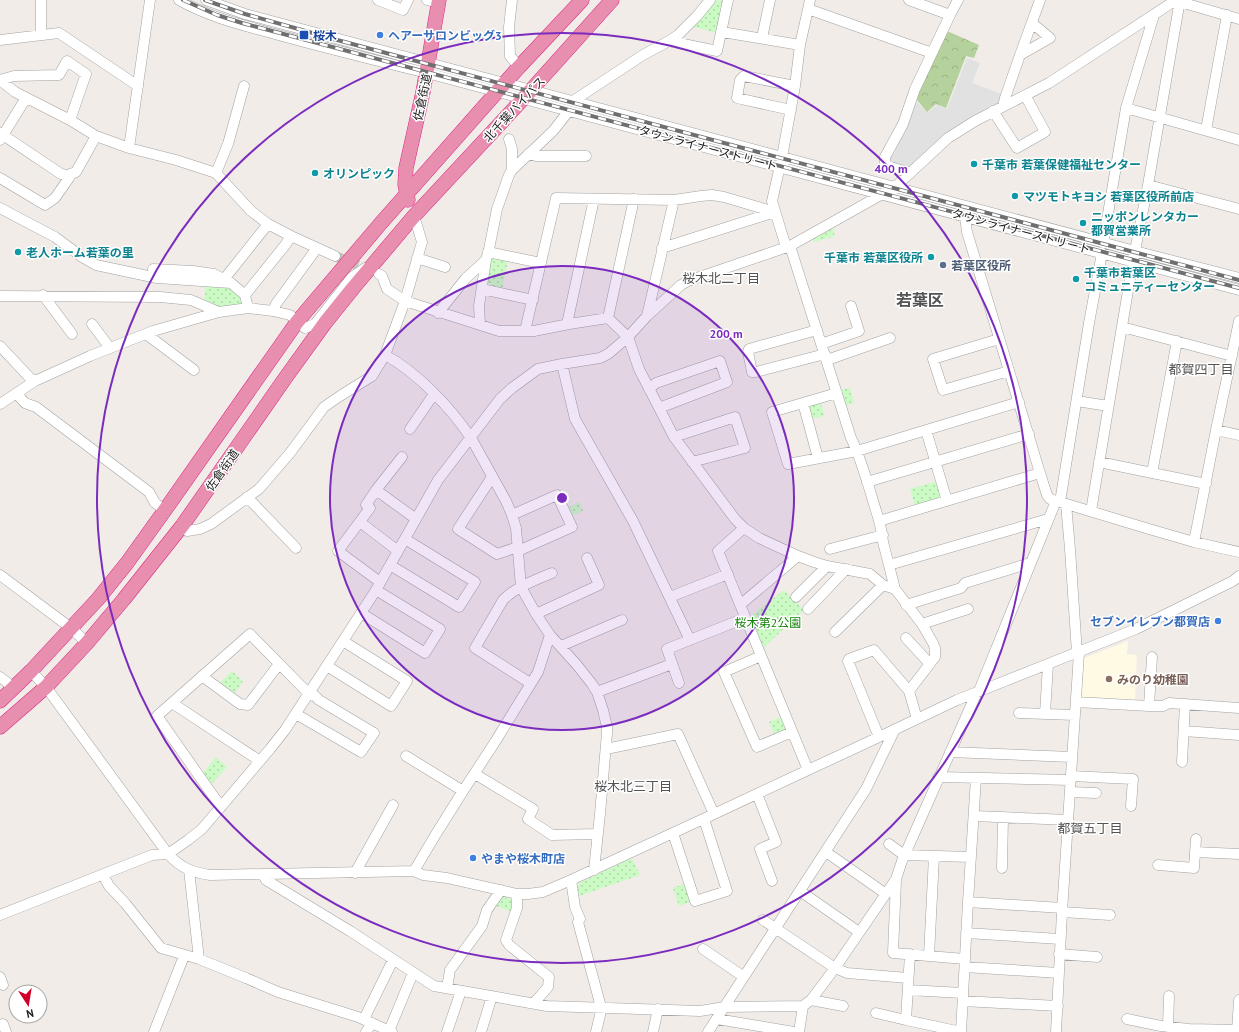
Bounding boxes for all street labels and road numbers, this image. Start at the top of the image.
street label: 佐倉街道 [410,72,434,122]
street label: 北千葉バイパス [480,73,548,145]
street label: タウンライナーストリート [637,122,779,174]
street label: タウンライナーストリート [950,205,1092,257]
street label: 佐倉街道 [202,446,242,494]

